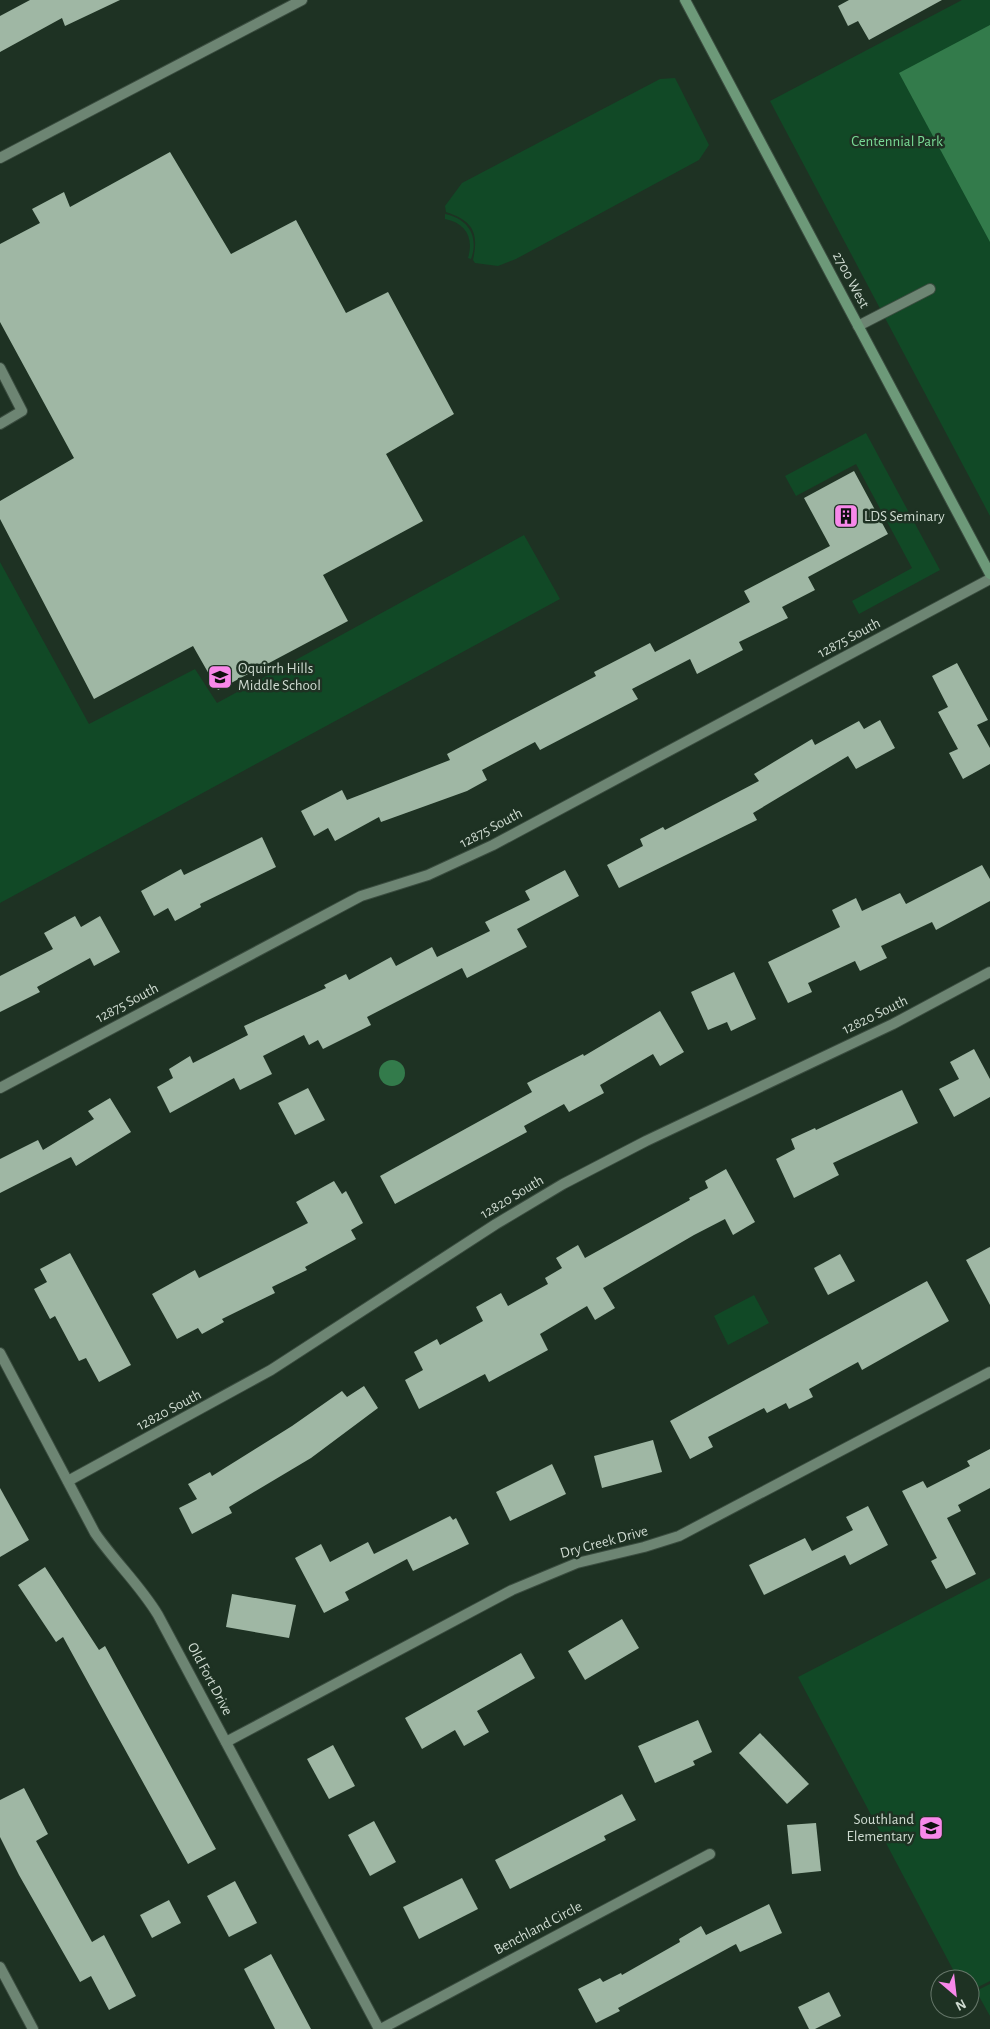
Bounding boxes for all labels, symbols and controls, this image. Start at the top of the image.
park label: Centennial Park [851,134,943,149]
street label: 2700 West [830,249,872,311]
building icon: LDS Seminary [833,503,859,529]
place label: LDS Seminary [864,509,945,524]
street label: 12875 South [815,615,883,661]
place label: Oquirrh Hills Middle School [238,661,321,693]
school or university icon: Oquirrh Hills Middle School [207,664,233,690]
street label: 12875 South [457,805,525,851]
street label: 12875 South [93,980,161,1026]
street label: 12820 South [840,993,910,1037]
street label: 12820 South [478,1172,546,1222]
street label: 12820 South [134,1387,204,1433]
street label: Dry Creek Drive [558,1523,650,1561]
street label: Old Fort Drive [185,1640,235,1718]
place label: Southland Elementary [847,1812,915,1844]
school or university icon: Southland Elementary [918,1815,944,1841]
street label: Benchland Circle [492,1899,585,1957]
north arrow [930,1969,980,2019]
text: N [953,1996,968,2013]

